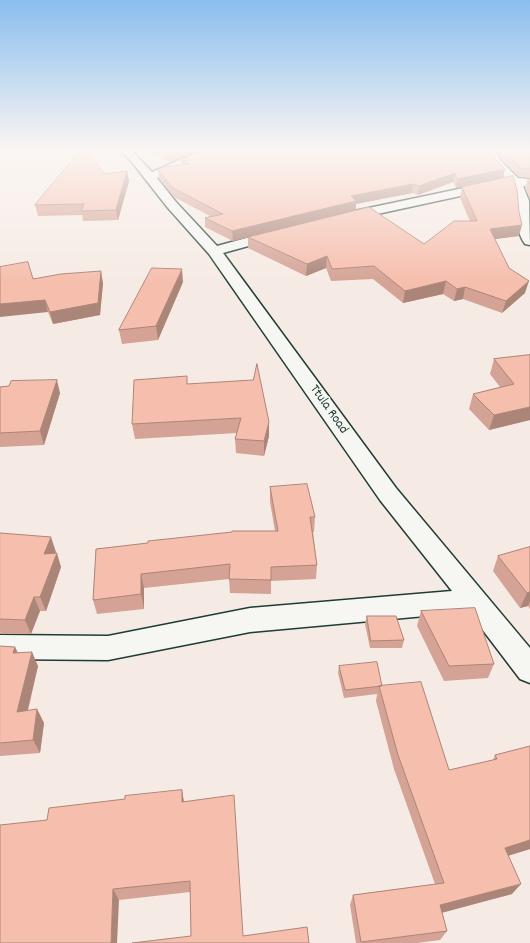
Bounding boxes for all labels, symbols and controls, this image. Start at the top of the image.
street label: Ttula Road [305,382,351,438]

